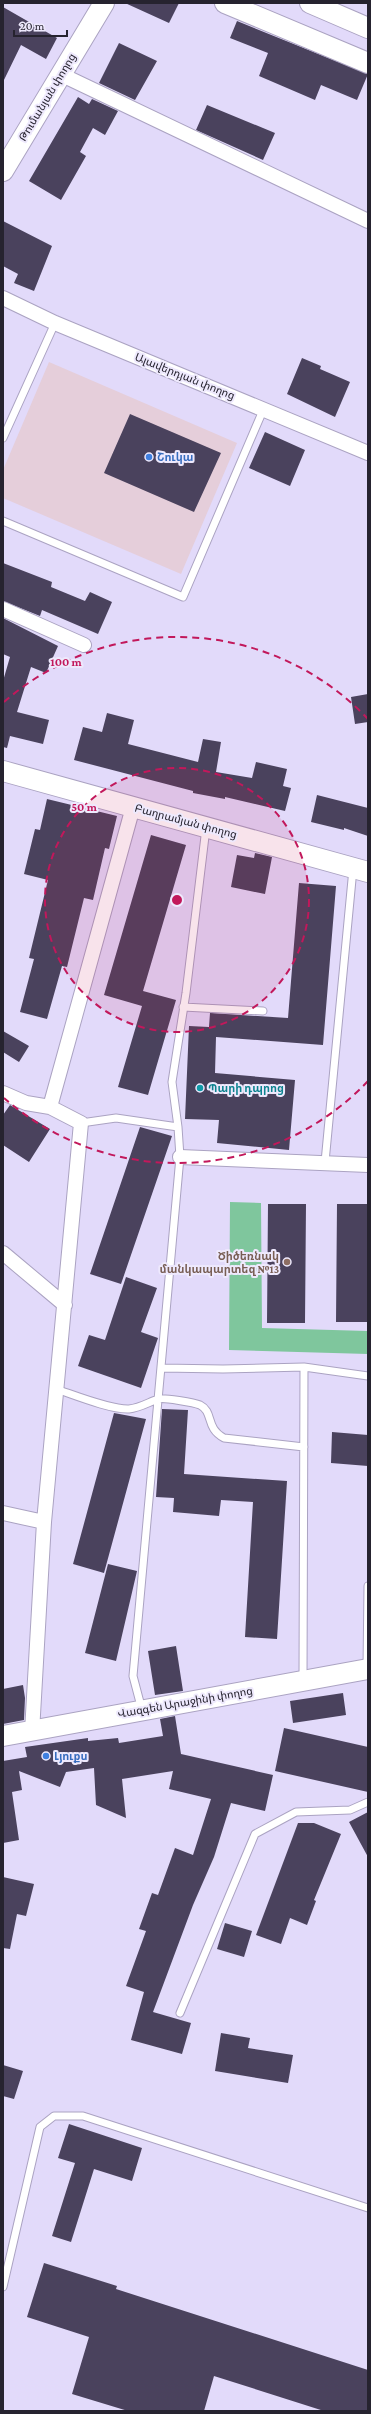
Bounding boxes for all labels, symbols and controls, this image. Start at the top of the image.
scale bar [14,12,67,38]
text: 20 m [20,19,45,33]
street label: Թումանյան փողոց [16,51,79,144]
street label: Ալավերդյան փողոց [133,350,237,403]
place label: Շուկա [157,451,193,464]
marker: Շուկա [144,452,154,462]
text: 100 m [50,655,83,669]
text: 50 m [71,800,98,814]
street label: Բաղրամյան փողոց [133,802,238,841]
centre of rings [170,893,184,907]
place label: Պարի դպրոց [208,1082,284,1095]
marker: Պարի դպրոց [195,1083,205,1093]
place label: Ծիծեռնակ մանկապարտեզ №13 [160,1250,279,1276]
marker: Ծիծեռնակ մանկապարտեզ №13 [282,1257,292,1267]
street label: Վազգեն Արաջինի փողոց [116,1684,254,1721]
place label: Լյուքս [54,1750,88,1763]
marker: Լյուքս [41,1751,51,1761]

